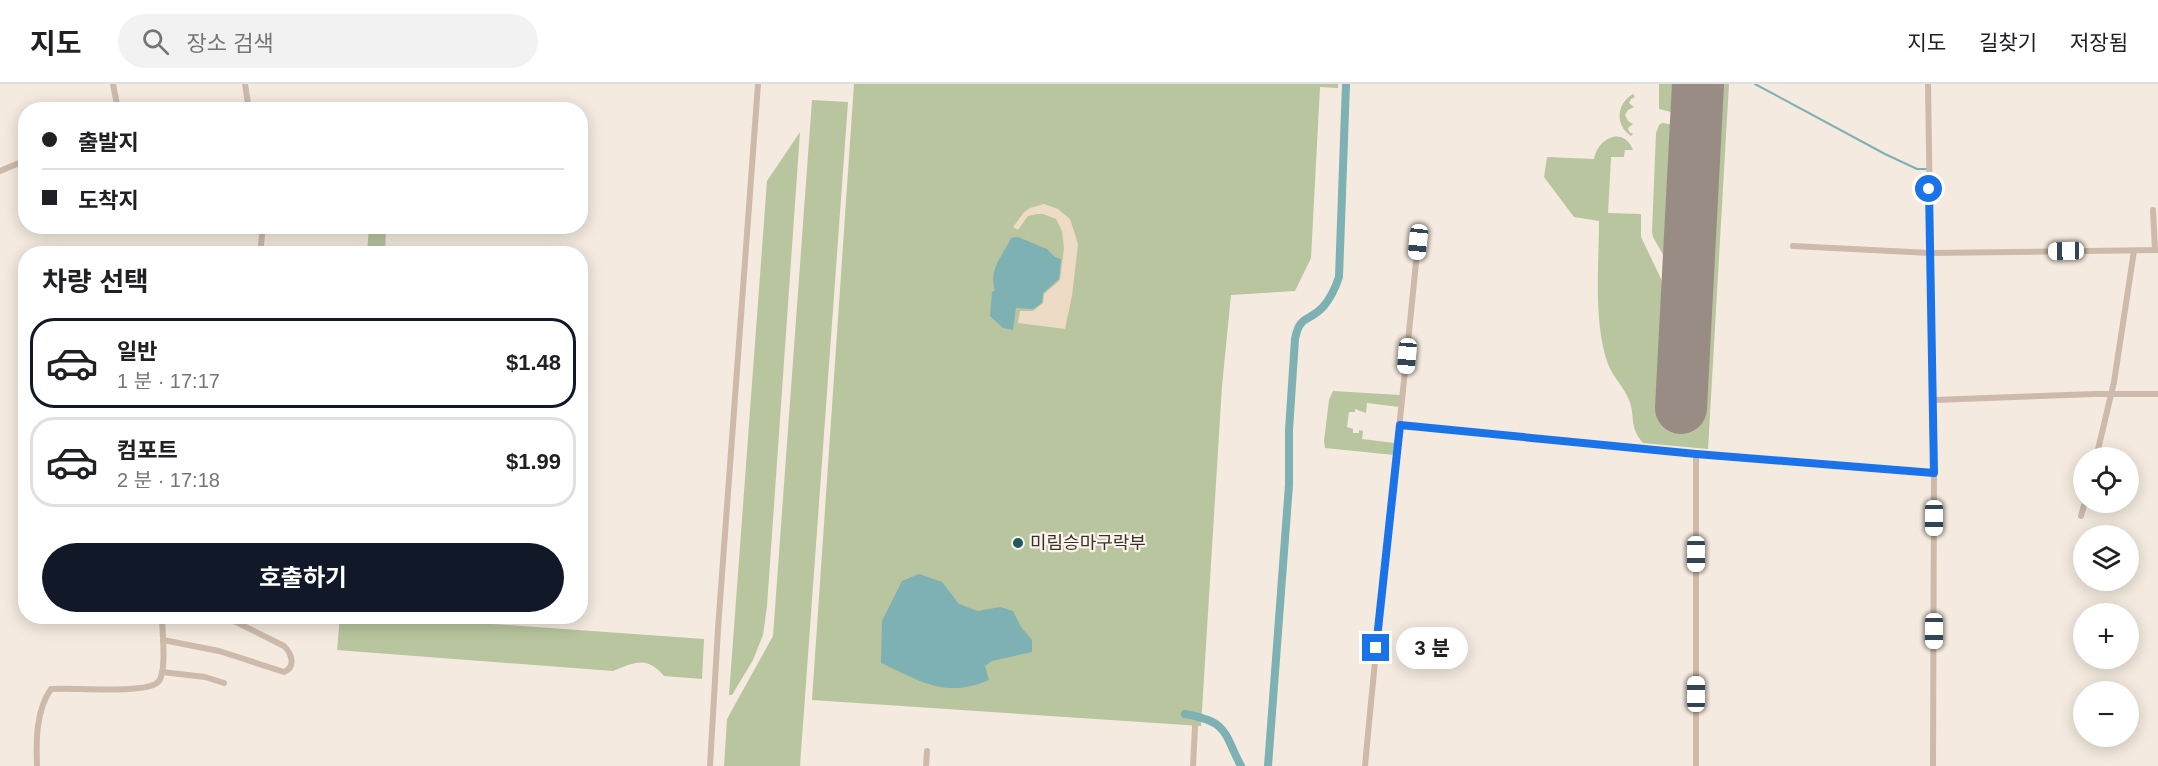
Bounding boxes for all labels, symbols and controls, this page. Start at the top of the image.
search box [118,14,538,68]
icon: search [139,25,172,58]
text: 지도 [30,28,82,59]
text: 장소 검색 [187,31,274,56]
text: 지도 [1907,31,1946,54]
text: 길찾기 [1979,31,2037,54]
text: 저장됨 [2070,31,2128,54]
text: 출발지 [78,130,139,155]
route start [1915,175,1942,202]
text: 도착지 [78,188,139,213]
car [1407,223,1429,261]
car [2048,242,2084,260]
text: 차량 선택 [42,267,149,297]
icon: car [45,336,99,390]
car [1396,337,1418,375]
text: 일반 [117,339,157,364]
text: $1.48 [506,350,561,375]
text: 1 분 · 17:17 [117,370,220,392]
icon: car [45,435,99,489]
text: 컴포트 [117,438,178,463]
map controls [2073,447,2139,747]
button: locate [2073,447,2139,513]
text: $1.99 [506,449,561,474]
text: 2 분 · 17:18 [117,469,220,491]
car [1925,500,1943,536]
button: layers [2073,525,2139,591]
place label: 미림승마구락부 [1030,533,1146,553]
marker: 미림승마구락부 [1011,536,1025,550]
car [1687,536,1705,572]
button: 호출하기 [42,543,564,612]
button: + [2073,603,2139,669]
car [1925,613,1943,649]
callout: 3 분 [1397,627,1469,669]
route end [1362,634,1389,661]
text: 3 분 [1414,637,1450,659]
car [1687,676,1705,712]
button: − [2073,681,2139,747]

